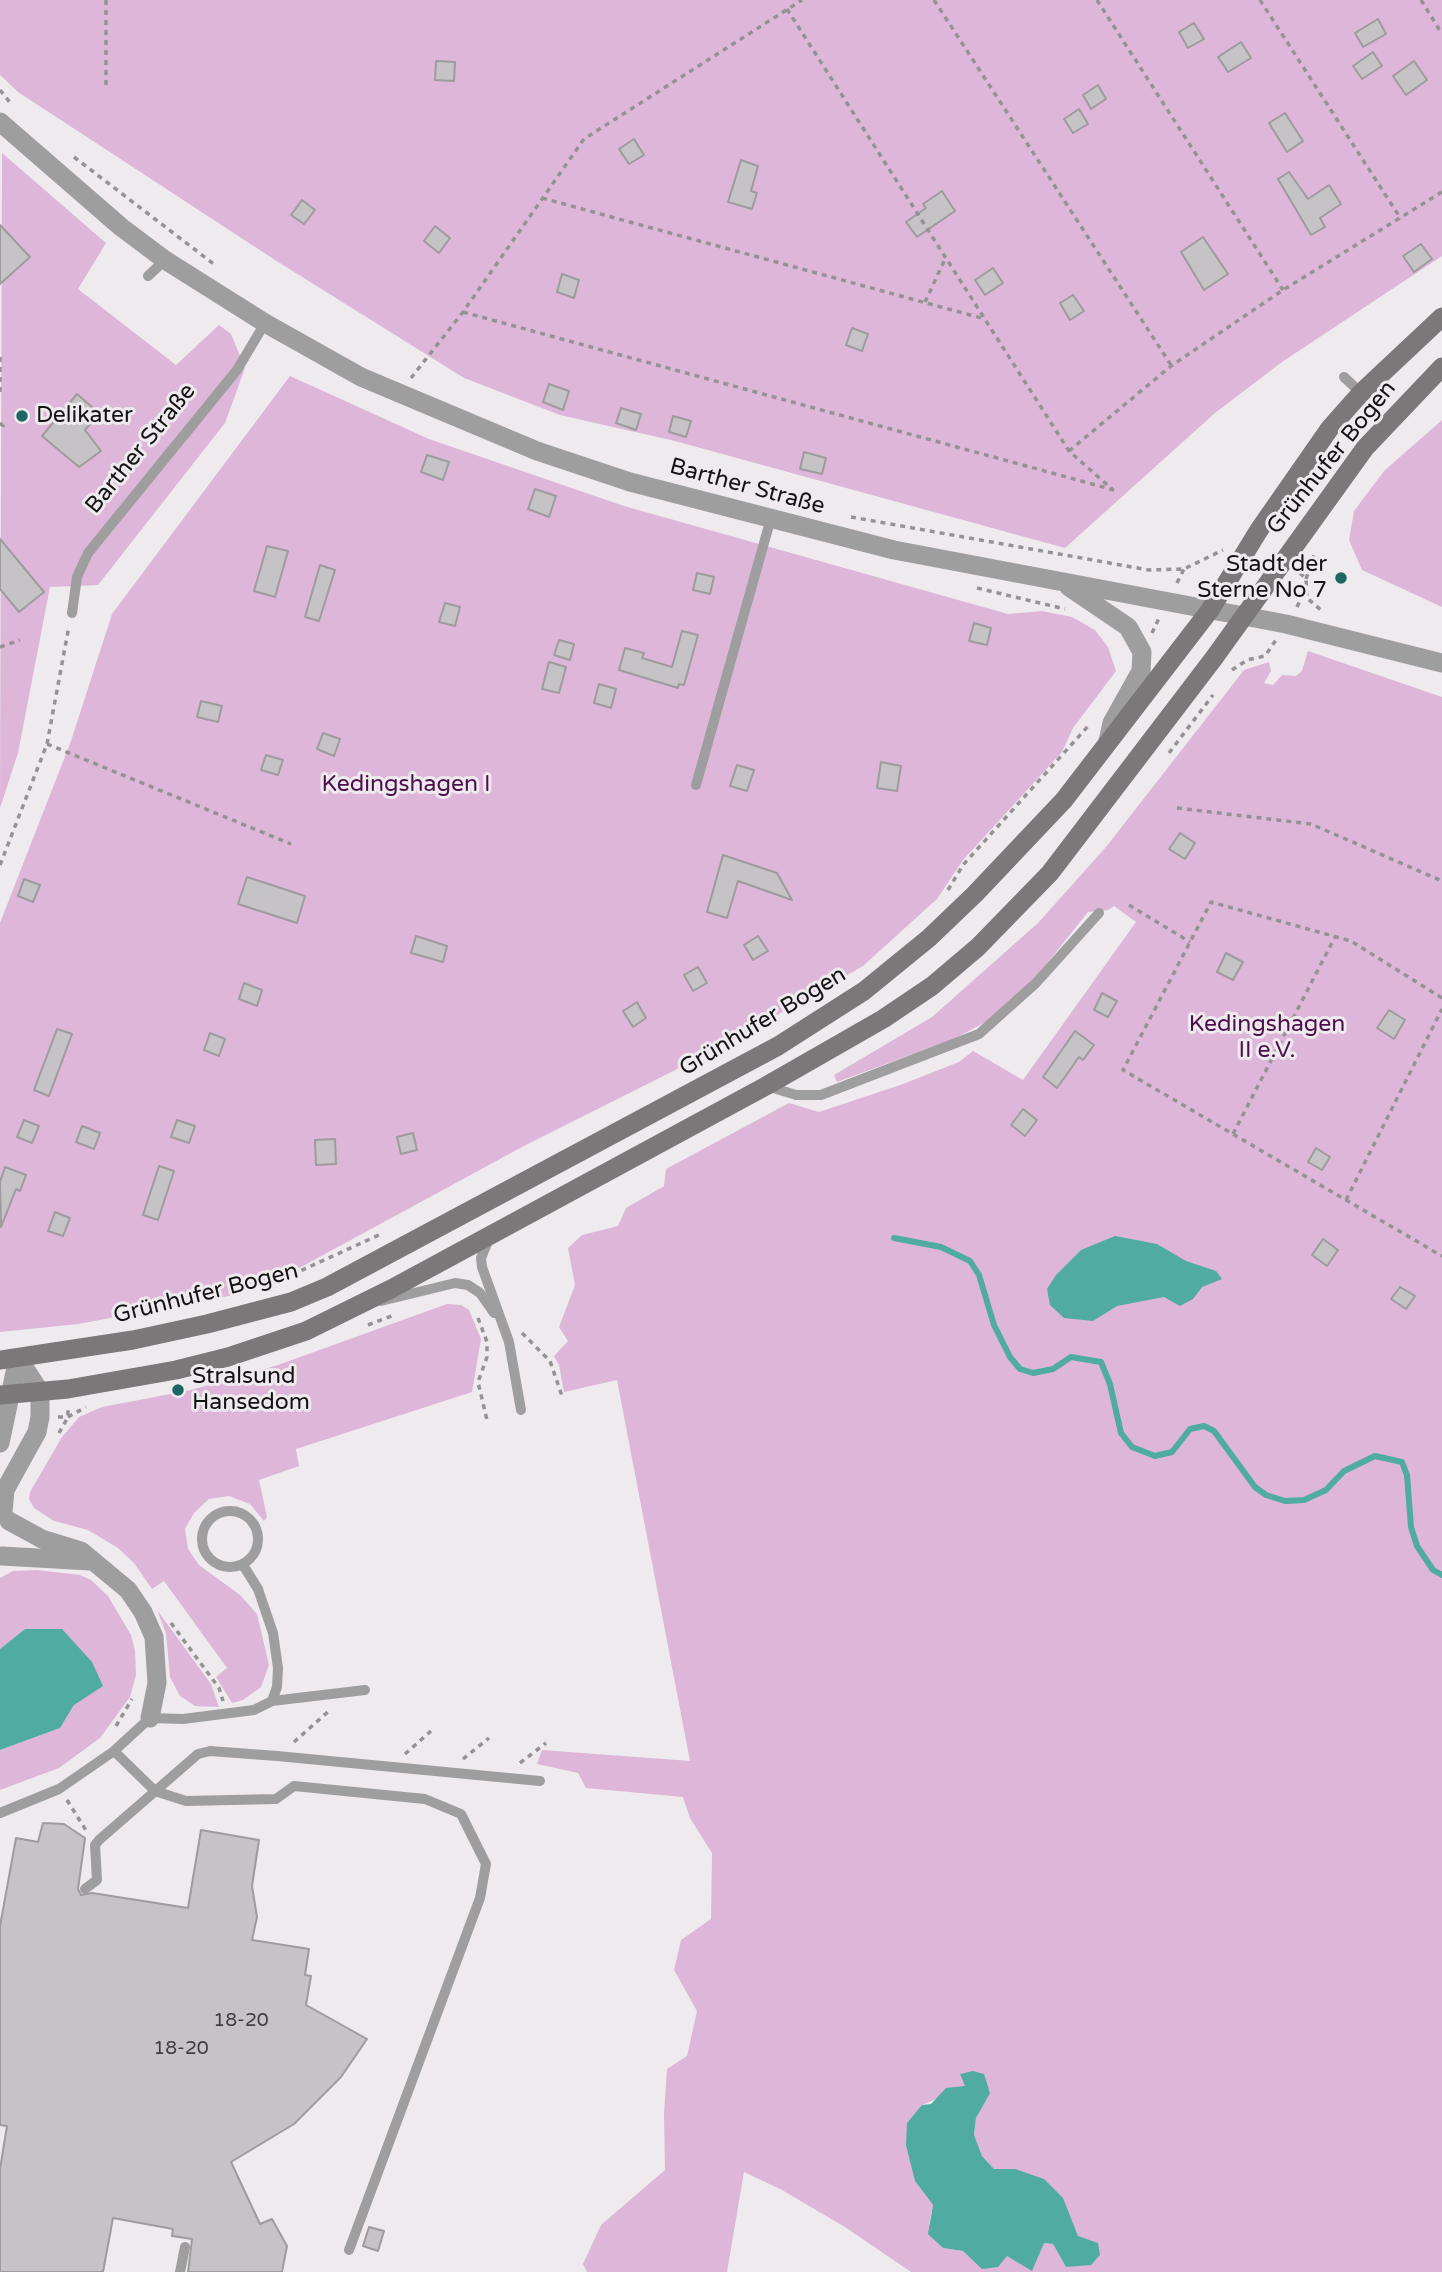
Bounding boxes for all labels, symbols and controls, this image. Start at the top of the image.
street label: Grünhufer Bogen [1262,376,1402,540]
street label: Barther Straße [80,378,202,520]
place label: Delikater [36,402,133,430]
marker: Delikater [14,408,30,424]
street label: Barther Straße [666,453,828,521]
place label: Stadt der Sterne No 7 [1197,551,1327,605]
marker: Stadt der Sterne No 7 [1333,570,1349,586]
park label: Kedingshagen I [321,771,491,799]
street label: Grünhufer Bogen [675,961,851,1083]
park label: Kedingshagen II e.V. [1189,1011,1345,1065]
street label: Grünhufer Bogen [111,1258,301,1330]
place label: Stralsund Hansedom [192,1363,310,1417]
marker: Stralsund Hansedom [170,1382,186,1398]
house number: 18-20 [213,2010,269,2032]
house number: 18-20 [153,2038,209,2060]

